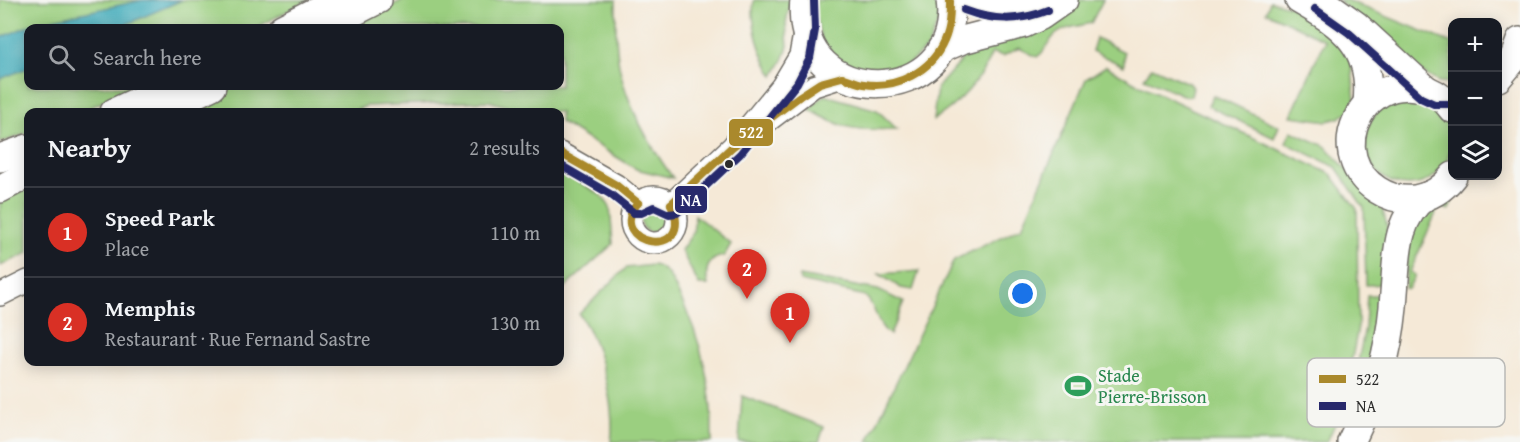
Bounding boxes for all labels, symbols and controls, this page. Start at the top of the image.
map controls [1448,18,1502,180]
button: + [1448,18,1502,72]
search box [24,24,564,90]
icon: search [45,41,78,74]
text: Search here [93,41,202,73]
button: − [1448,72,1502,126]
line badge: 522 [728,118,774,147]
text: 522 [739,120,763,144]
button: layers [1448,126,1502,180]
text: Nearby [48,128,131,167]
text: 2 results [469,133,540,162]
unlabelled marker [723,158,735,170]
line badge: NA [674,185,708,214]
text: NA [681,188,702,212]
text: Speed Park [105,202,215,234]
text: 1 [62,218,73,247]
text: 110 m [490,218,540,247]
text: Place [105,234,149,263]
pin: 2 [728,250,766,299]
your location [1008,279,1037,308]
text: Memphis [105,292,195,324]
pin: 1 [770,294,810,343]
text: 2 [62,308,73,337]
text: 130 m [490,308,540,337]
text: Restaurant · Rue Fernand Sastre [105,324,370,353]
legend [1307,358,1505,427]
place label: Stade Pierre-Brisson [1098,362,1207,410]
text: 522 [1356,367,1379,391]
sports icon: Stade Pierre-Brisson [1063,371,1093,401]
text: NA [1356,394,1376,418]

